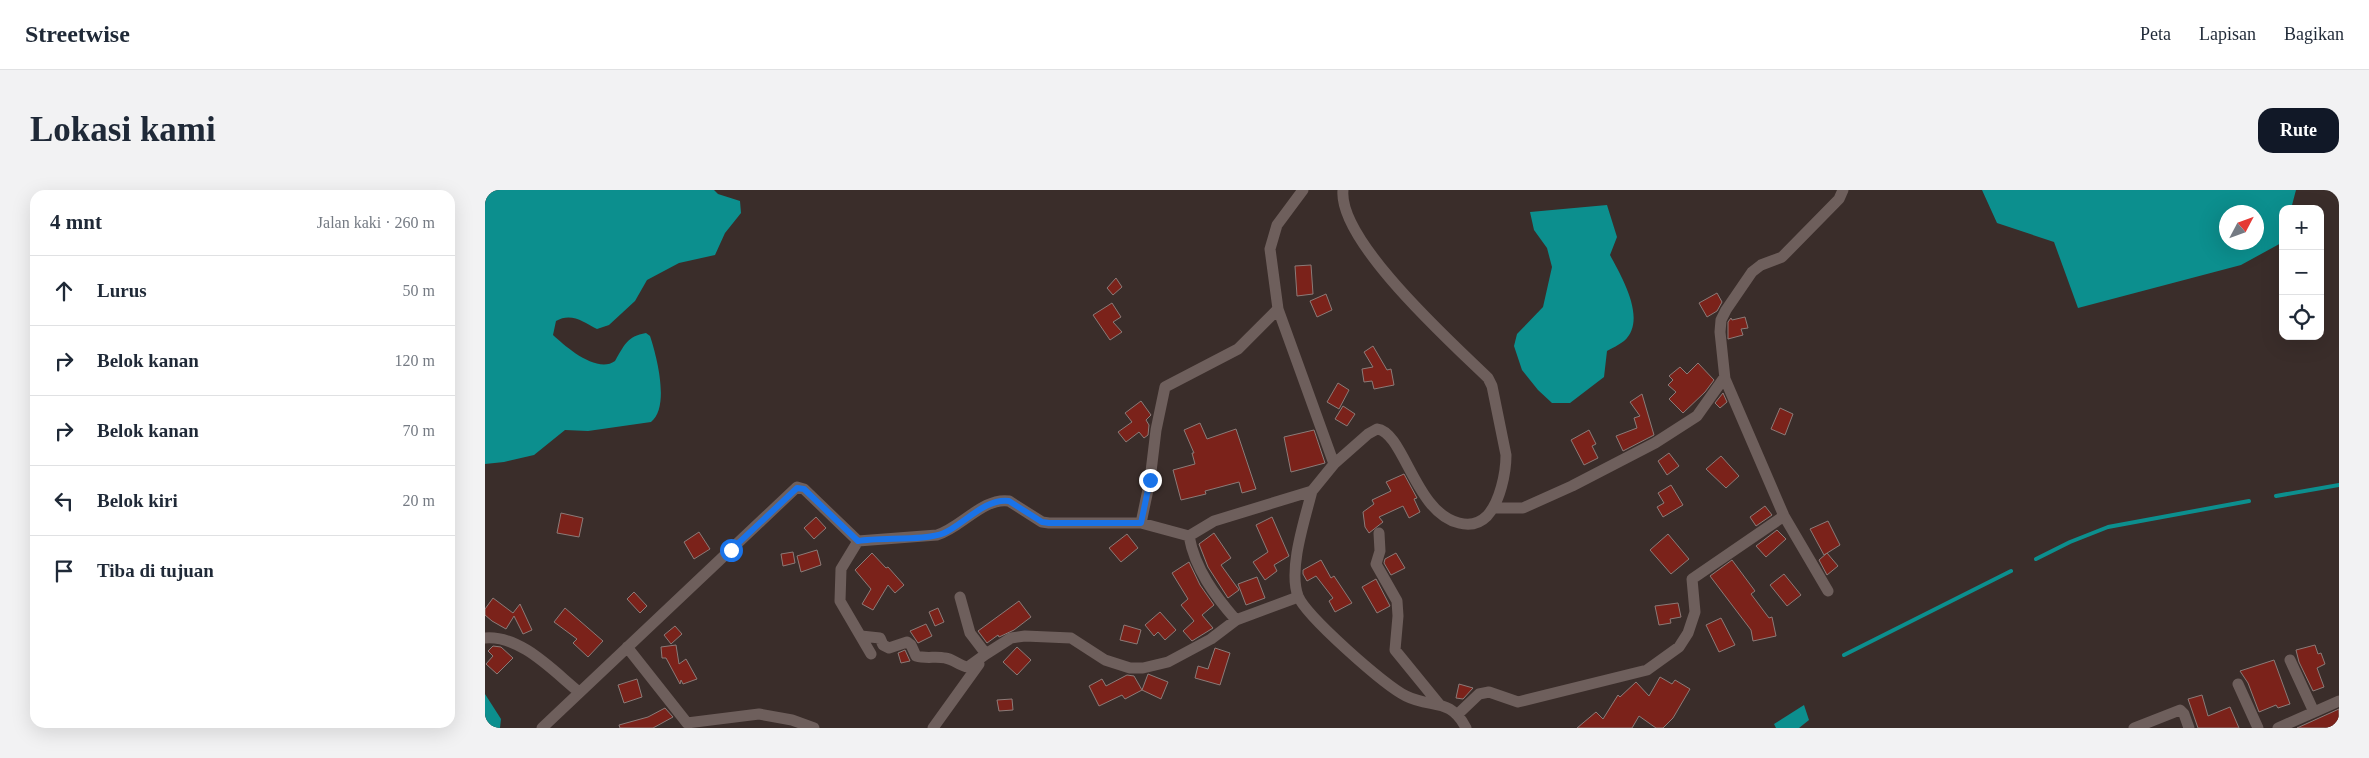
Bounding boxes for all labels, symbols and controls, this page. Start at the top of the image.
text: Streetwise [25,21,130,47]
text: Peta [2140,24,2171,44]
text: Lapisan [2199,24,2256,44]
text: Bagikan [2284,24,2344,44]
button: Rute [2258,108,2339,153]
text: Lokasi kami [30,110,216,149]
north arrow [2219,205,2264,250]
map controls [2279,205,2324,340]
button: + [2279,205,2324,250]
text: 4 mnt [50,210,102,234]
text: Jalan kaki · 260 m [317,214,435,231]
button: − [2279,250,2324,295]
icon: ahead [50,277,78,305]
text: Lurus [97,280,147,301]
text: 50 m [403,282,435,299]
button: locate [2279,295,2324,340]
icon: right [50,347,78,375]
text: Belok kanan [97,350,199,371]
text: 120 m [395,352,435,369]
icon: right [50,417,78,445]
text: Belok kanan [97,420,199,441]
text: 70 m [403,422,435,439]
route end [1139,469,1162,492]
icon: left [50,487,78,515]
text: Belok kiri [97,490,178,511]
text: 20 m [403,492,435,509]
route start [720,539,743,562]
icon: arrive [50,557,78,585]
text: Tiba di tujuan [97,560,214,581]

